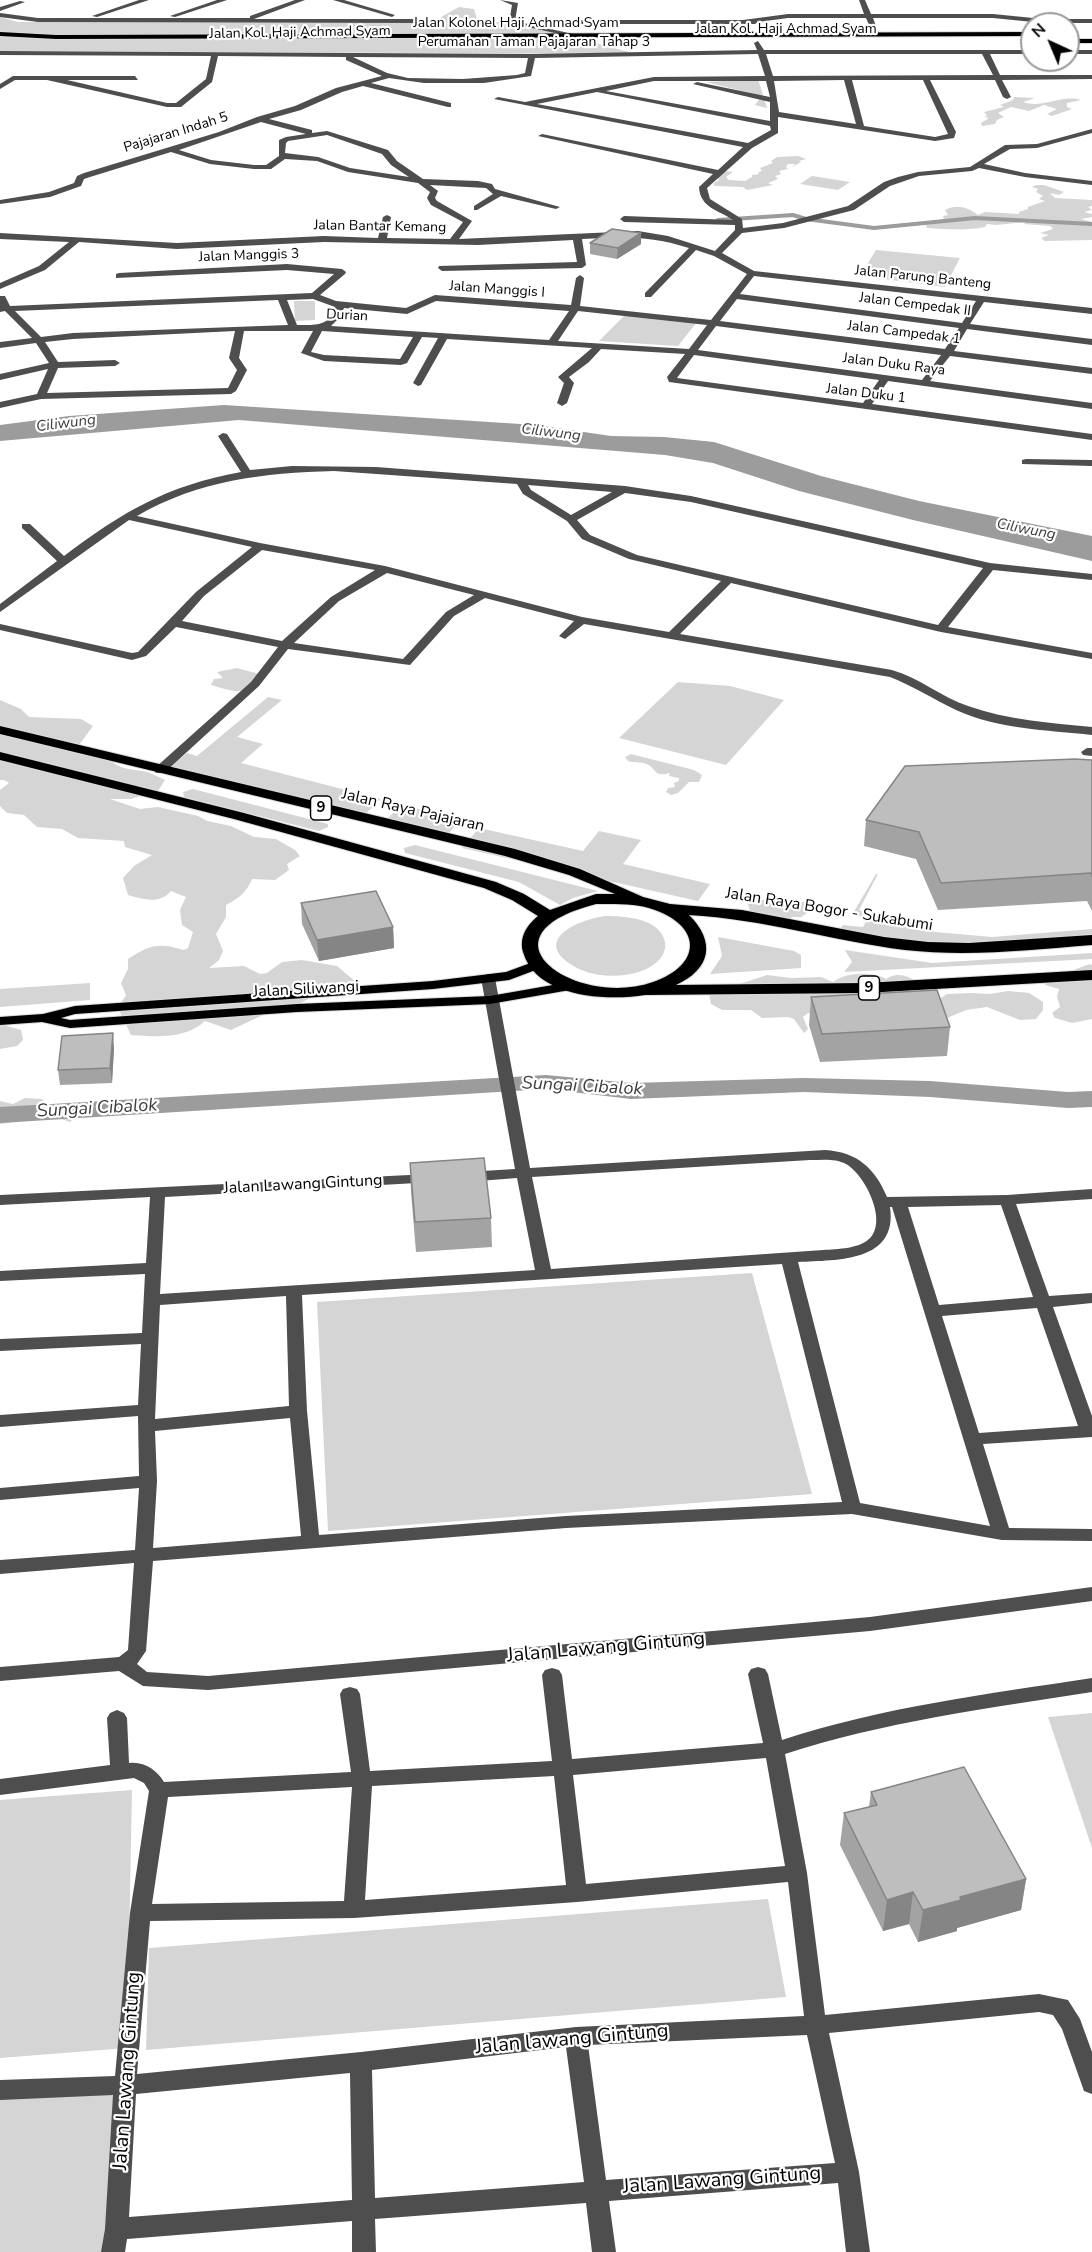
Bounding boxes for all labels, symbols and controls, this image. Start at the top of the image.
north arrow [1020,12,1080,72]
street label: Jalan Kolonel Haji Achmad Syam [413,16,619,32]
text: N [1027,18,1051,43]
street label: Jalan Kol. Haji Achmad Syam [695,22,877,38]
street label: Jalan Kol. Haji Achmad Syam [209,23,391,43]
street label: Perumahan Taman Pajajaran Tahap 3 [418,35,650,51]
street label: Pajajaran Indah 5 [122,109,230,157]
street label: Jalan Bantar Kemang [314,217,446,237]
street label: Jalan Manggis 3 [198,246,300,266]
street label: Jalan Parung Banteng [854,262,992,294]
street label: Jalan Manggis I [449,278,545,302]
street label: Jalan Cempedak II [858,290,972,320]
street label: Durian [326,307,368,325]
street label: Jalan Campedak 1 [846,318,962,348]
street label: Jalan Duku Raya [842,350,946,380]
street label: Jalan Duku 1 [825,381,907,407]
water label: Ciliwung [35,411,97,437]
water label: Ciliwung [520,420,582,446]
water label: Ciliwung [995,515,1057,545]
street label: Jalan Raya Pajajaran [340,785,486,837]
road number: 9 [310,796,332,820]
street label: Jalan Raya Bogor - Sukabumi [724,884,934,936]
road number: 9 [858,976,880,1000]
street label: Jalan Siliwangi [253,978,359,1002]
water label: Sungai Cibalok [521,1073,643,1101]
water label: Sungai Cibalok [36,1095,158,1123]
street label: Jalan Lawang Gintung [223,1171,383,1199]
street label: Jalan Lawang Gintung [506,1627,706,1669]
street label: Jalan Lawang Gintung [109,1971,147,2171]
street label: Jalan lawang Gintung [474,2020,670,2060]
street label: Jalan Lawang Gintung [622,2162,822,2200]

